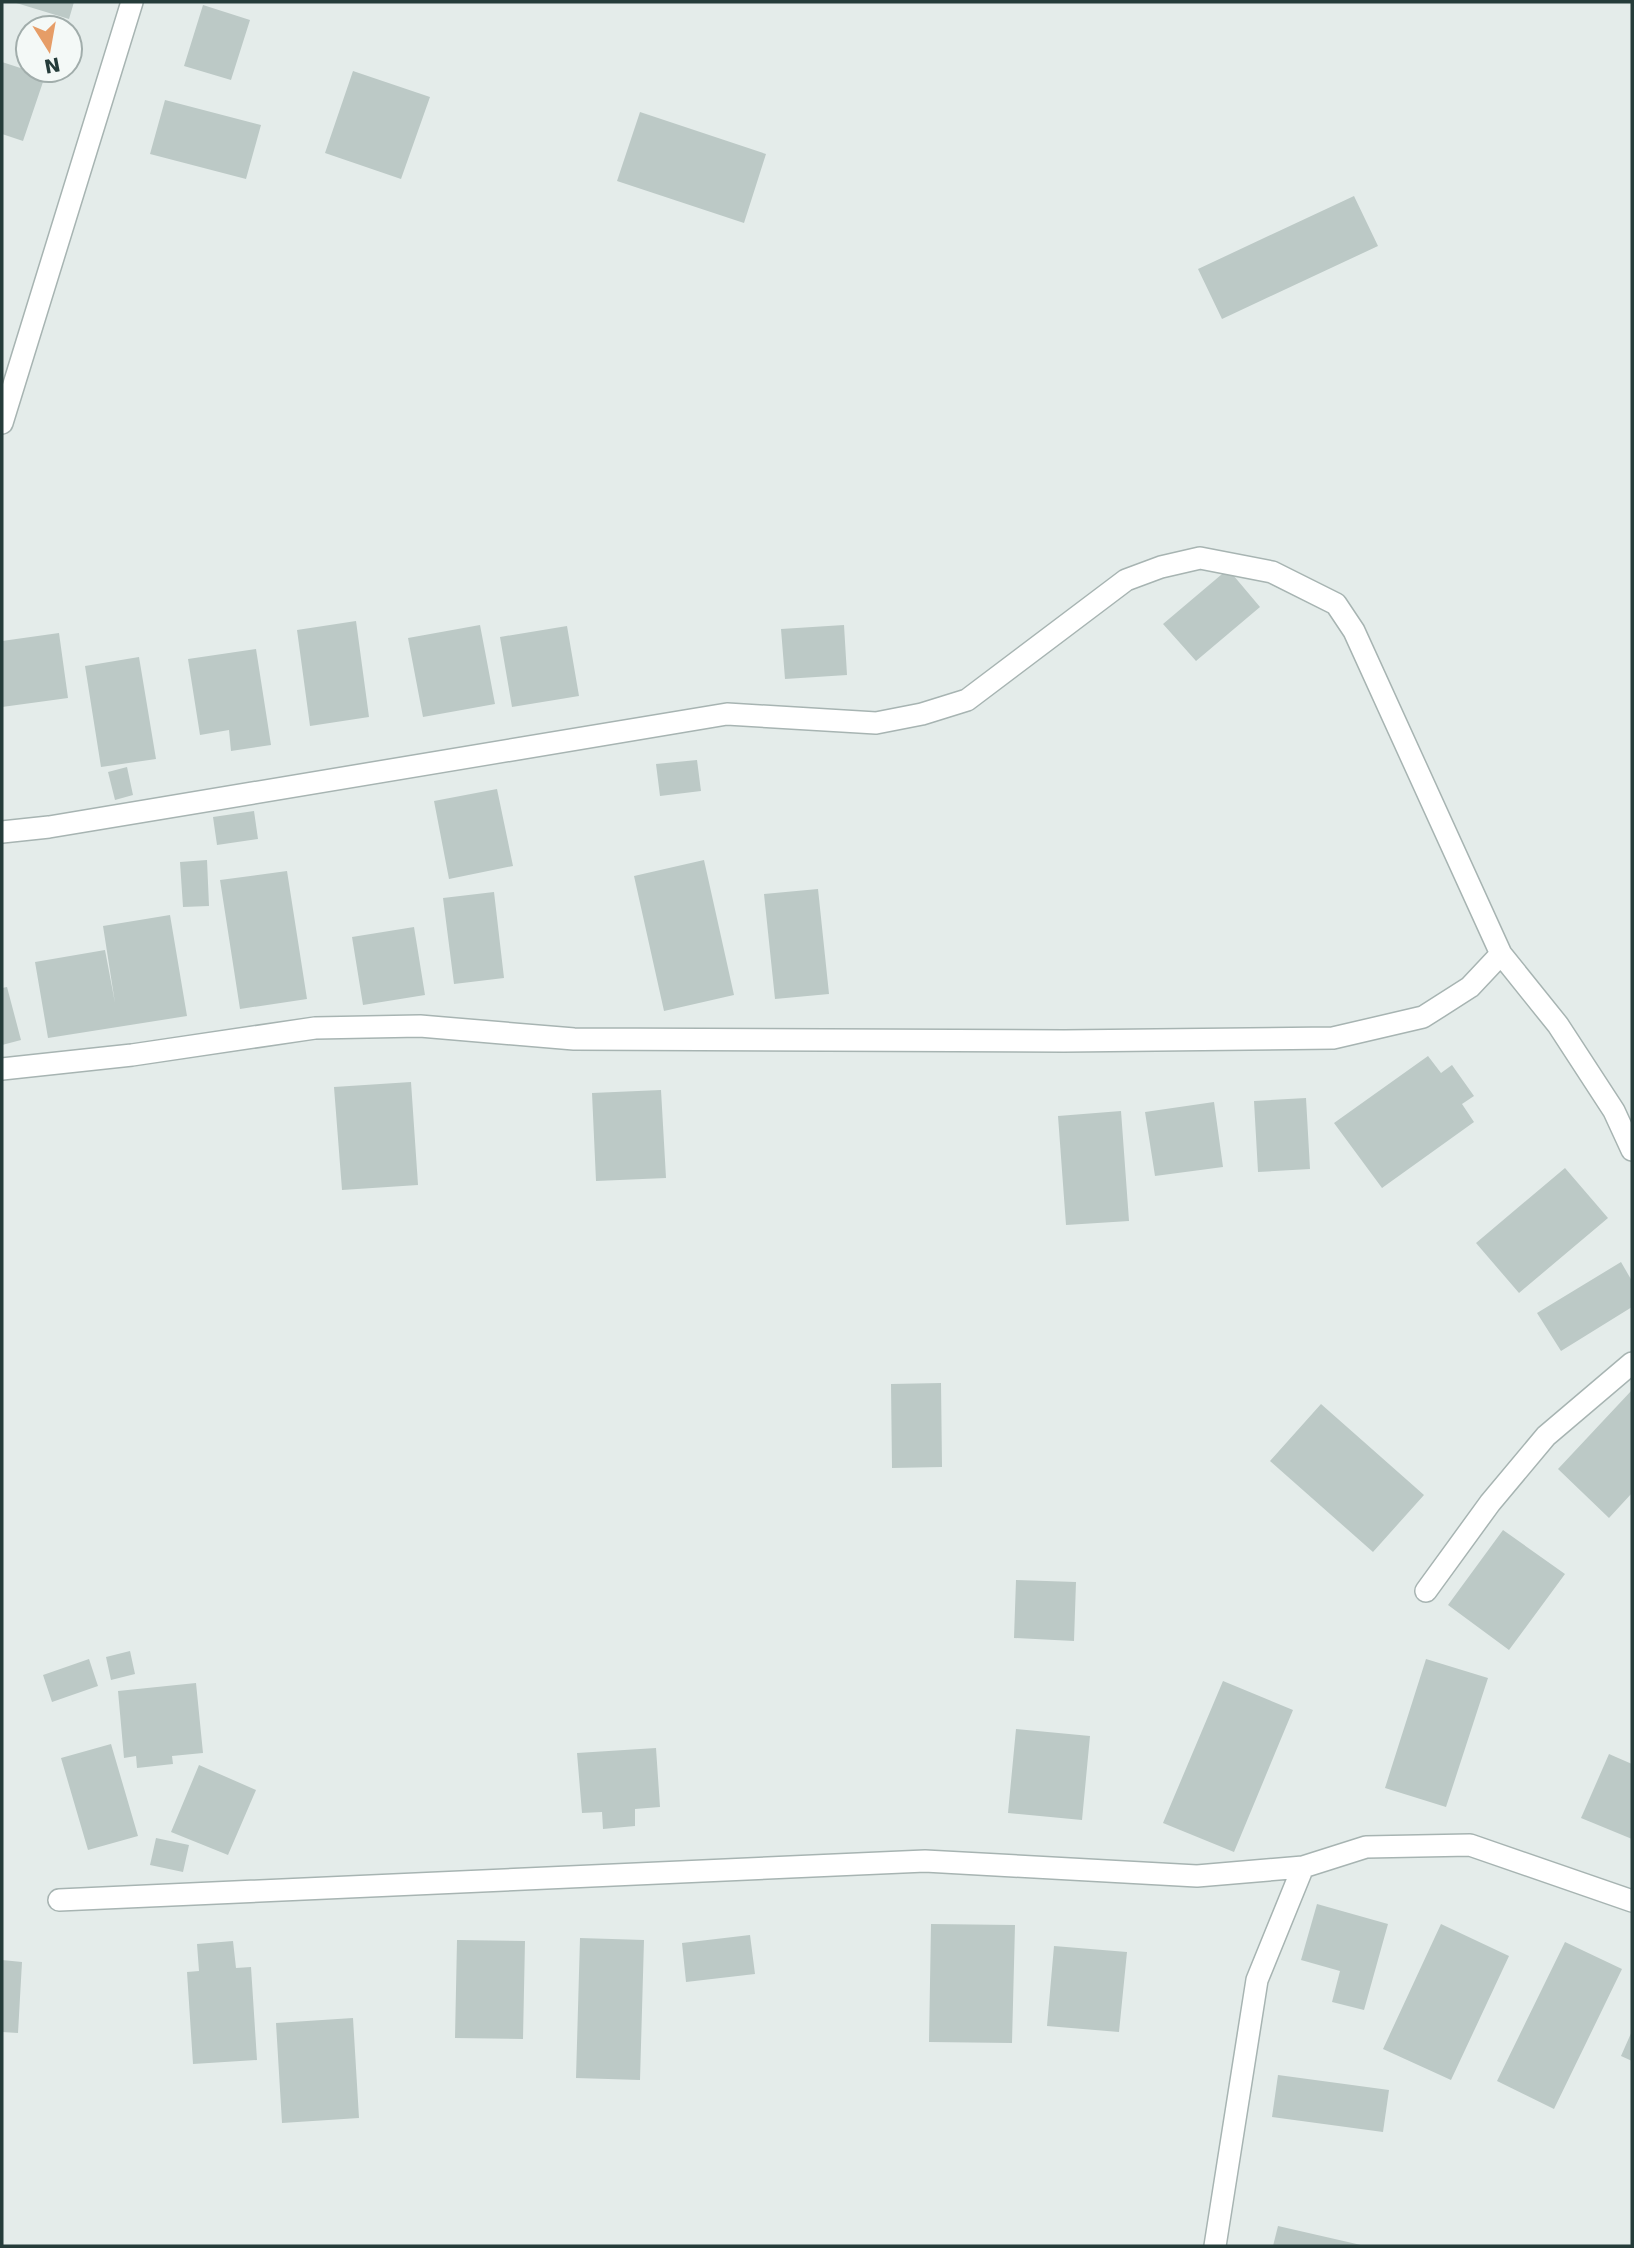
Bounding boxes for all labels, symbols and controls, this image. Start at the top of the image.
north arrow [14,14,84,84]
text: N [42,53,62,78]

